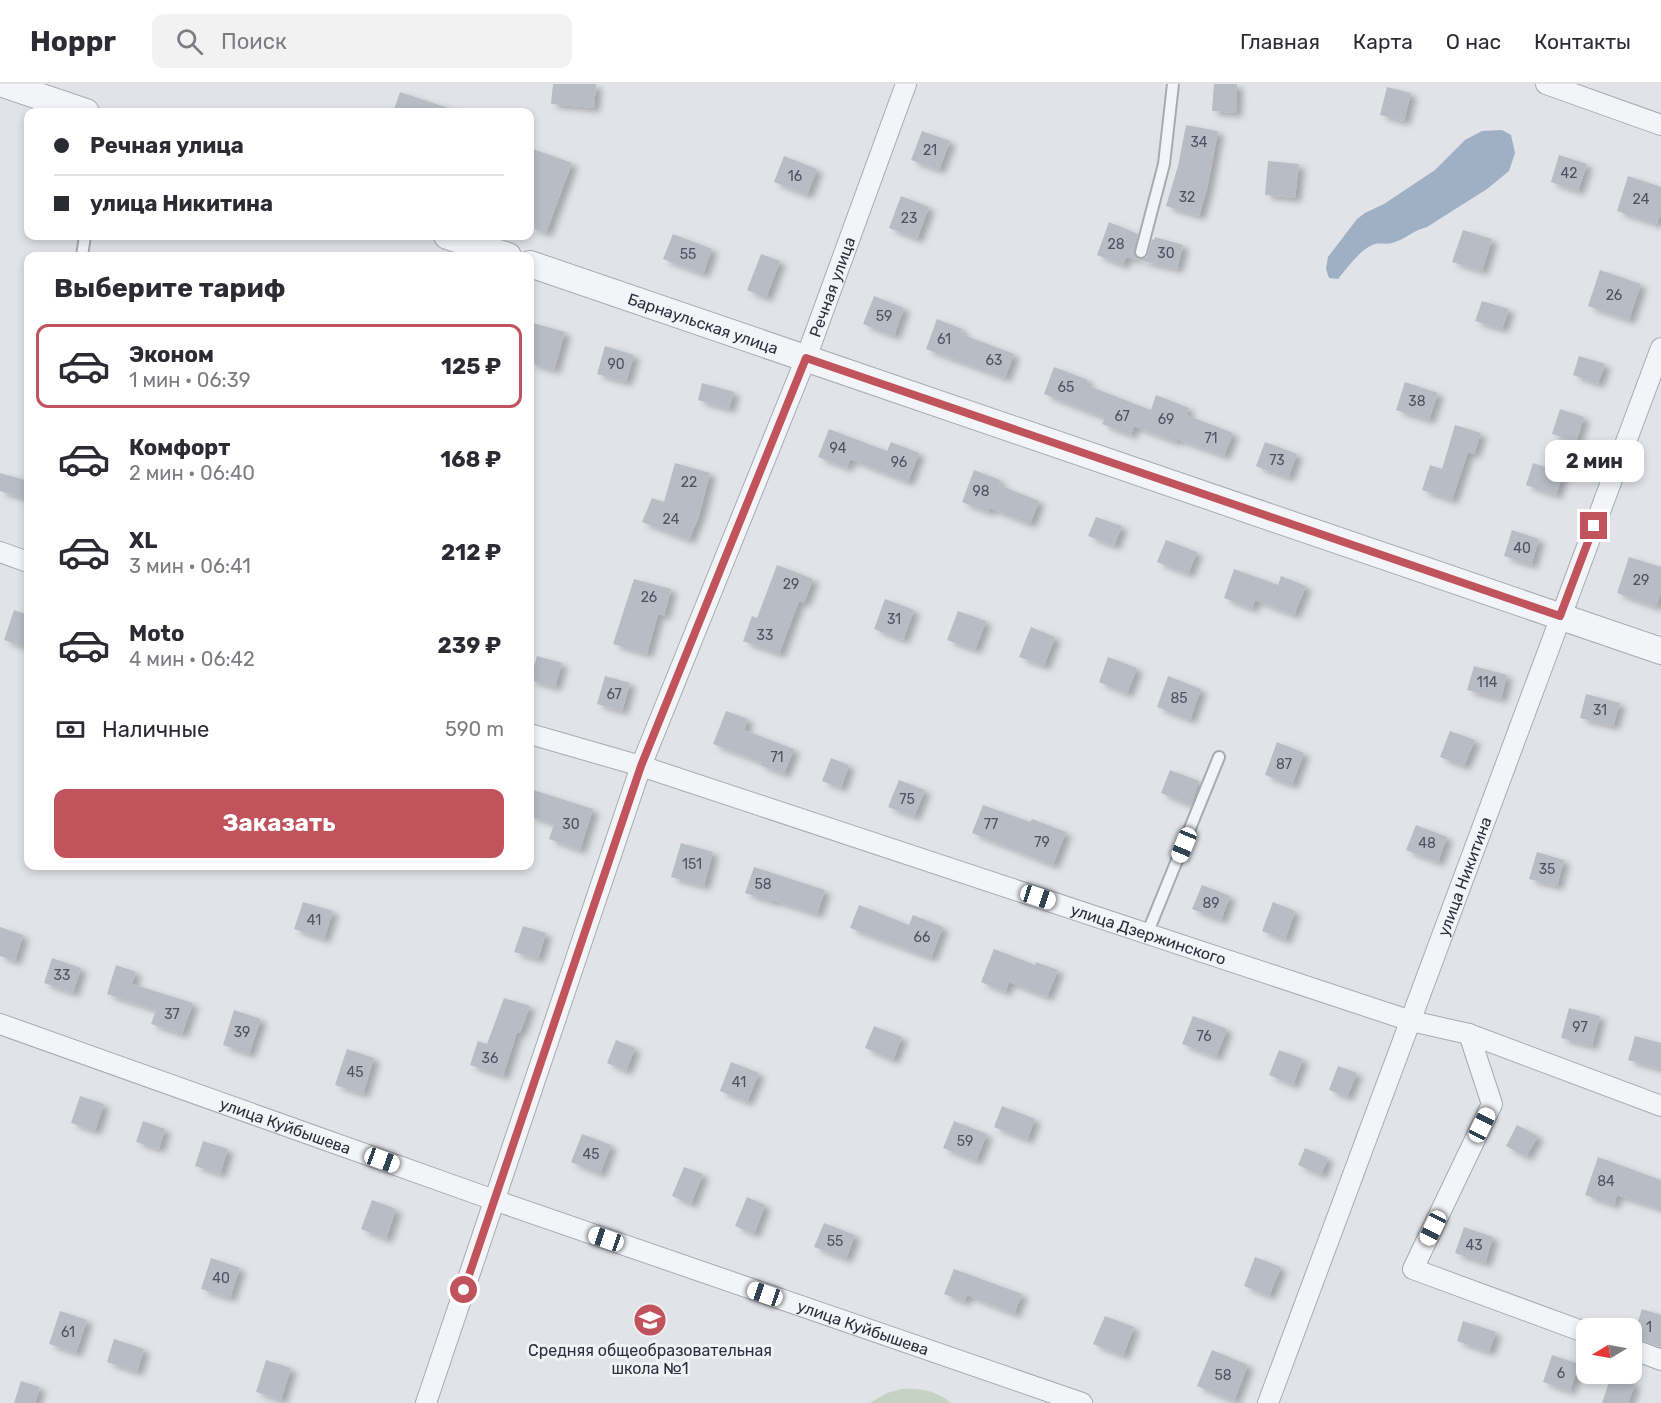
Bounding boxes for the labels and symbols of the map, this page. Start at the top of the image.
house number: 34 [1190,134,1208,151]
house number: 21 [923,142,937,159]
house number: 42 [1561,165,1577,182]
house number: 16 [788,168,802,185]
house number: 32 [1179,189,1195,206]
house number: 24 [1633,191,1650,208]
house number: 23 [901,210,917,227]
street label: Речная улица [805,234,859,340]
house number: 28 [1107,236,1125,253]
house number: 30 [1157,245,1175,262]
house number: 55 [680,246,696,263]
house number: 26 [1606,287,1622,304]
street label: Барнаульская улица [625,289,781,358]
house number: 59 [876,308,892,325]
house number: 61 [937,331,951,348]
house number: 63 [986,352,1002,369]
house number: 90 [607,356,625,373]
house number: 65 [1058,379,1074,396]
house number: 38 [1408,393,1426,410]
house number: 67 [1114,408,1130,425]
house number: 69 [1158,411,1174,428]
house number: 71 [1204,430,1218,447]
callout: 2 мин [1544,439,1644,481]
house number: 94 [830,440,847,457]
house number: 73 [1269,452,1285,469]
house number: 96 [891,454,907,471]
house number: 22 [681,474,697,491]
house number: 98 [972,483,990,500]
house number: 24 [663,511,680,528]
route end [1580,512,1607,539]
house number: 40 [1513,540,1531,557]
house number: 29 [1633,572,1649,589]
house number: 29 [783,576,799,593]
house number: 26 [641,589,657,606]
house number: 31 [887,611,901,628]
house number: 33 [757,627,773,644]
house number: 114 [1477,674,1498,691]
house number: 67 [606,686,622,703]
house number: 85 [1170,690,1188,707]
house number: 31 [1593,702,1607,719]
house number: 71 [770,749,784,766]
house number: 87 [1276,756,1292,773]
house number: 75 [899,791,915,808]
street label: улица Никитина [1434,814,1496,939]
house number: 30 [562,816,580,833]
house number: 77 [984,816,998,833]
car [1169,825,1199,865]
house number: 79 [1034,834,1050,851]
house number: 48 [1418,835,1436,852]
house number: 151 [682,856,702,873]
house number: 35 [1539,861,1555,878]
house number: 58 [754,876,772,893]
car [1018,883,1058,911]
house number: 89 [1202,895,1220,912]
street label: улица Дзержинского [1068,900,1228,969]
house number: 41 [307,912,321,929]
house number: 66 [914,929,930,946]
house number: 33 [54,967,70,984]
house number: 37 [164,1006,180,1023]
house number: 97 [1572,1019,1588,1036]
house number: 39 [234,1024,250,1041]
house number: 76 [1196,1028,1212,1045]
house number: 36 [482,1050,498,1067]
house number: 45 [346,1064,364,1081]
house number: 41 [732,1074,746,1091]
street label: улица Куйбышева [217,1094,353,1158]
car [1466,1105,1498,1145]
house number: 59 [957,1133,973,1150]
car [362,1145,402,1175]
house number: 45 [582,1146,600,1163]
house number: 84 [1597,1173,1615,1190]
car [1417,1208,1449,1248]
car [586,1225,626,1253]
house number: 55 [827,1233,843,1250]
house number: 43 [1465,1237,1483,1254]
house number: 40 [212,1270,230,1287]
route start [450,1276,477,1303]
car [745,1280,785,1308]
street label: улица Куйбышева [795,1296,931,1359]
school or university icon: Средняя общеобразовательная школа №1 [632,1302,668,1338]
north arrow [1576,1318,1642,1384]
house number: 1 [1646,1319,1652,1336]
house number: 61 [61,1324,75,1341]
place label: Средняя общеобразовательная школа №1 [528,1341,772,1378]
house number: 6 [1557,1365,1565,1382]
house number: 58 [1214,1367,1232,1384]

